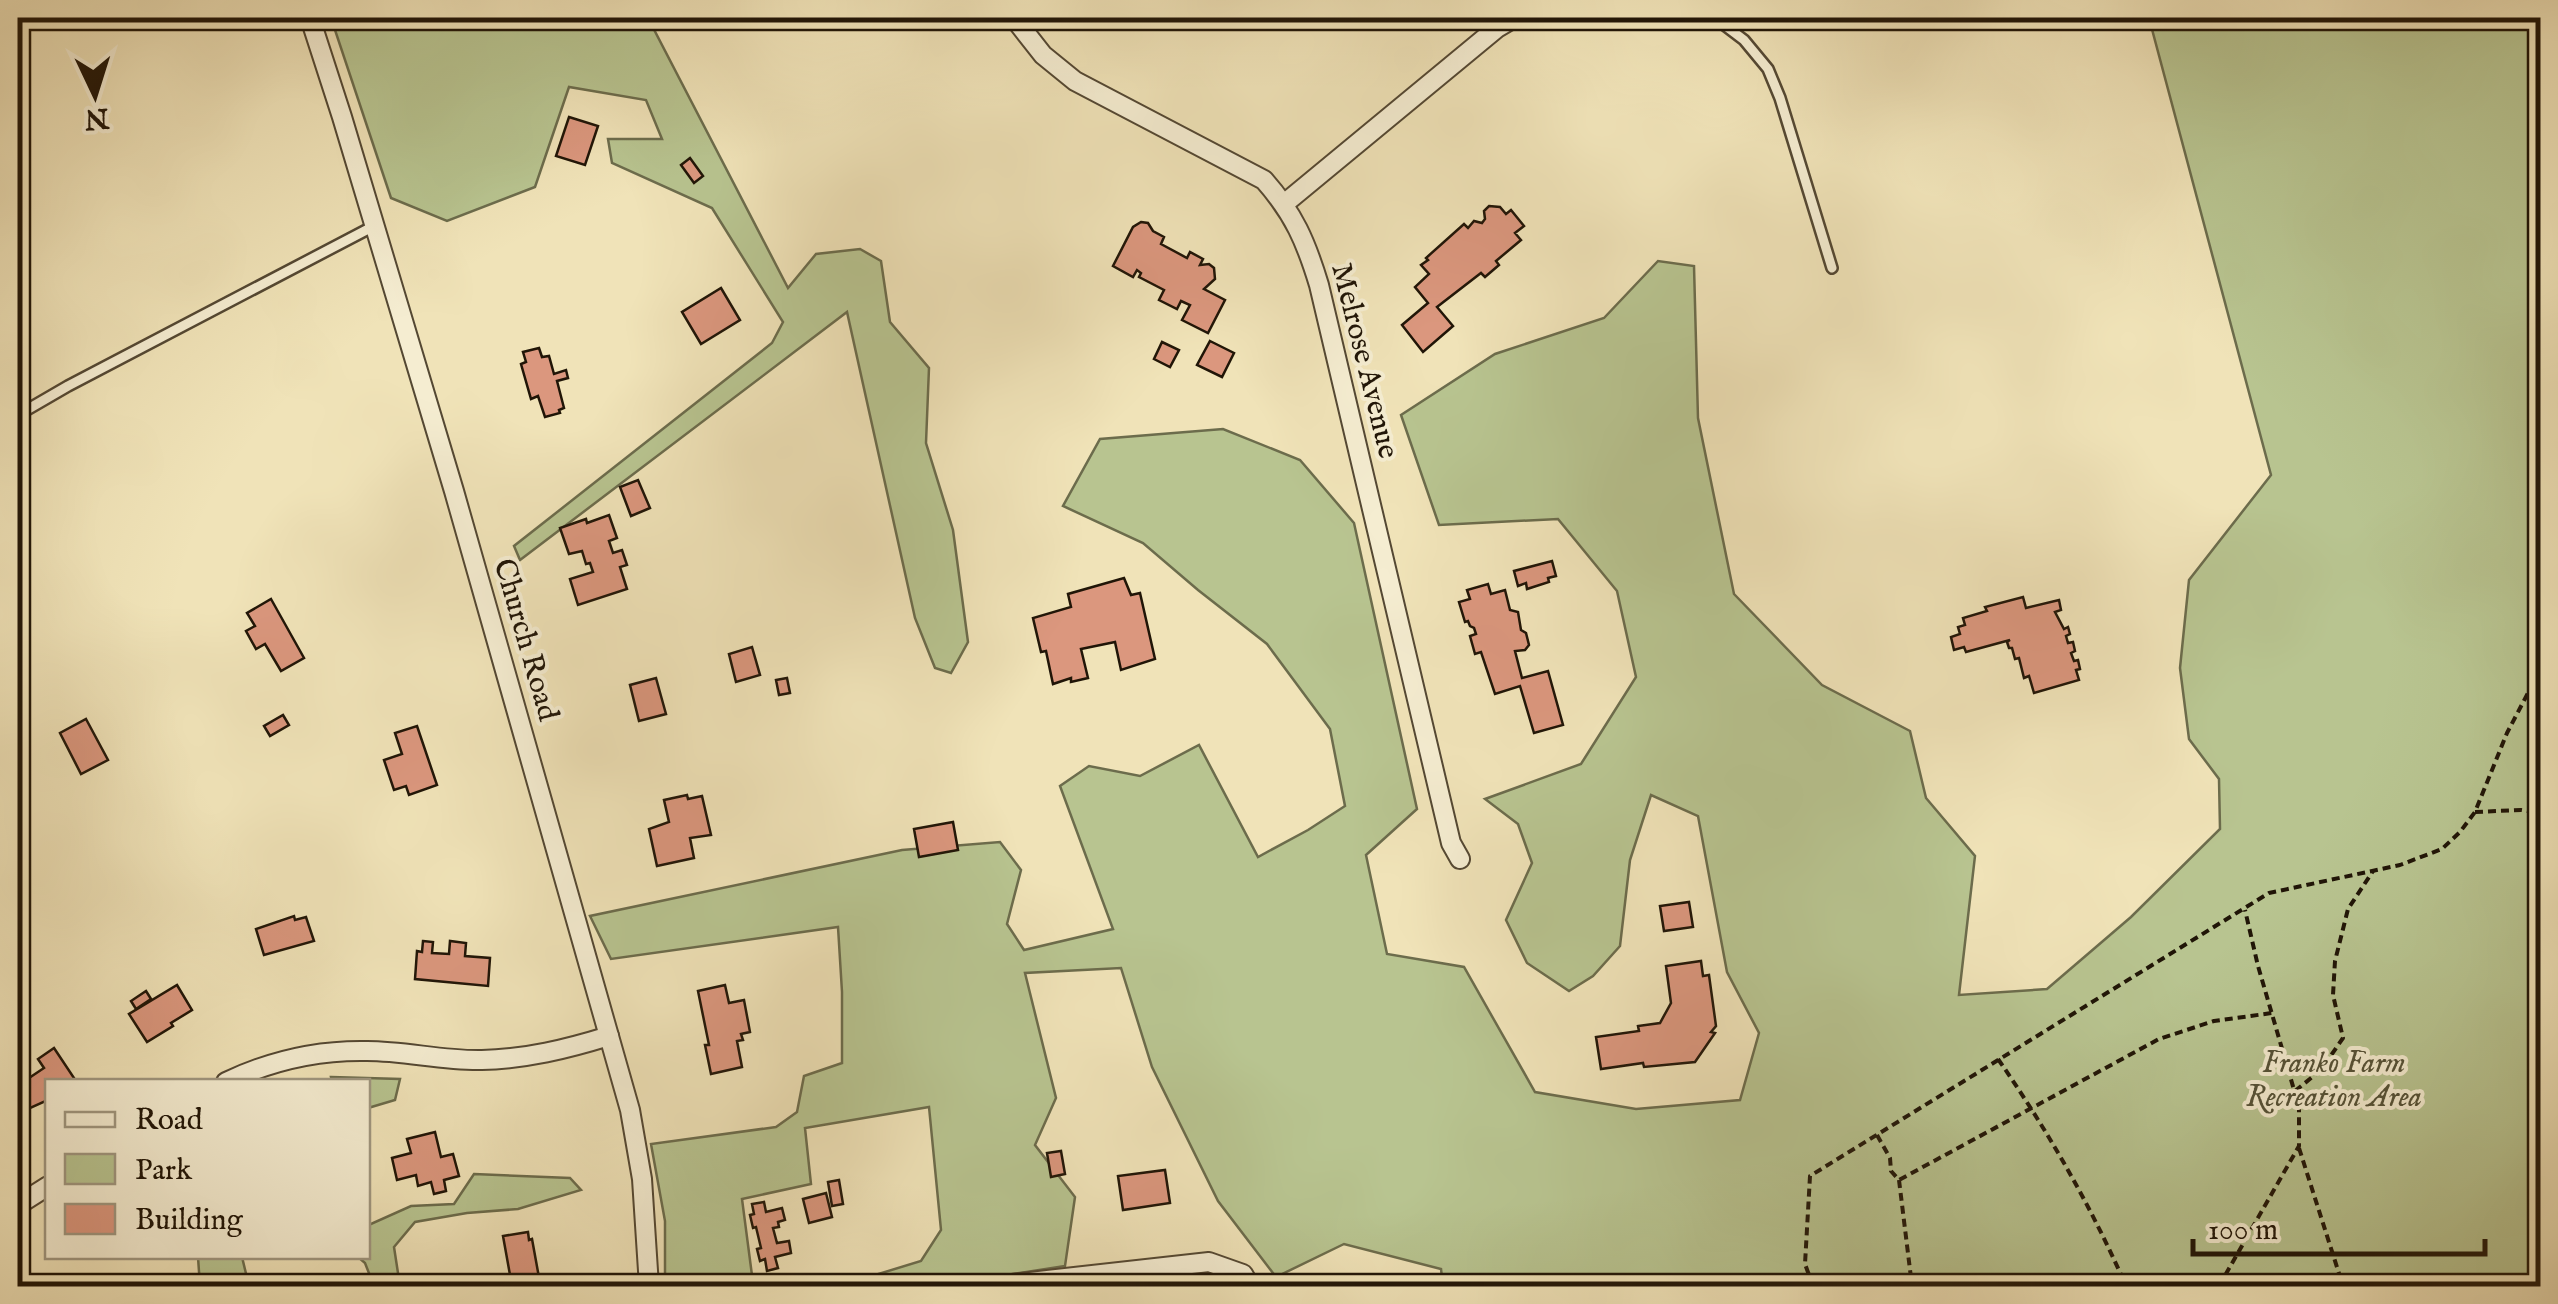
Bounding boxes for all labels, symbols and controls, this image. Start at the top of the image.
north arrow [45,45,145,145]
text: N [83,99,111,136]
street label: Melrose Avenue [1321,260,1407,462]
street label: Church Road [484,554,567,726]
park label: Franko Farm Recreation Area [2246,1045,2422,1117]
legend [45,1079,370,1259]
text: Road [135,1102,204,1140]
text: Park [135,1152,193,1190]
scale bar [2193,1194,2486,1256]
text: Building [135,1202,244,1240]
text: 100 m [2208,1212,2278,1250]

